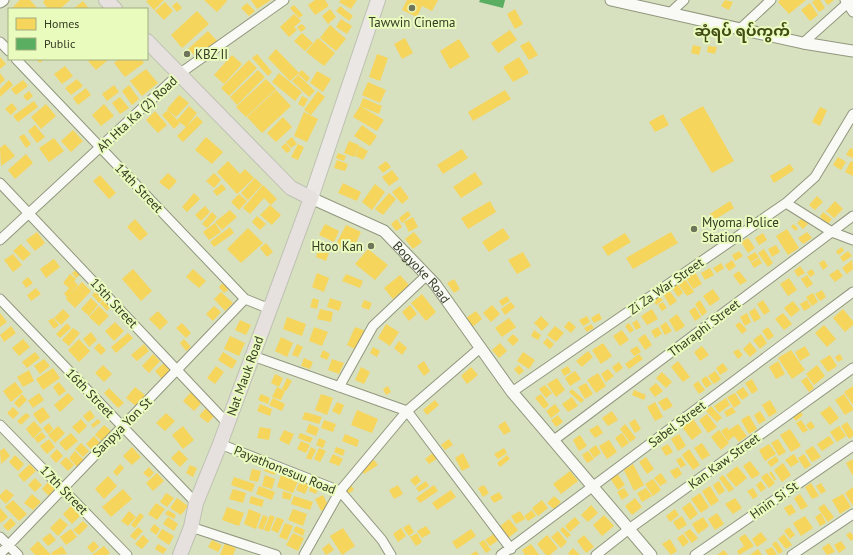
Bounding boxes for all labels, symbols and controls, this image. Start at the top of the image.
marker: Tawwin Cinema [407,3,417,13]
legend [8,8,148,60]
place label: Tawwin Cinema [368,14,456,31]
text: Homes [44,16,79,31]
district label: ဆုံရပ် ရပ်ကွက် [694,21,790,43]
text: Public [44,36,76,51]
place label: KBZ II [195,46,228,63]
marker: KBZ II [182,49,192,59]
street label: Ah Hta Ka (2) Road [93,72,181,156]
street label: 14th Street [111,160,167,217]
place label: Myoma Police Station [702,214,779,246]
marker: Myoma Police Station [689,224,699,234]
street label: Bogyoke Road [390,237,454,306]
place label: Htoo Kan [311,238,363,255]
marker: Htoo Kan [366,241,376,251]
street label: Zi Za War Street [625,253,707,318]
street label: 15th Street [87,274,142,332]
street label: Tharaphi Street [665,295,744,361]
street label: Nat Mauk Road [223,334,267,418]
street label: 16th Street [62,365,118,422]
street label: Sanpya Yon St [88,393,156,461]
street label: Sabel Street [645,397,710,451]
street label: Kan Kaw Street [685,429,764,493]
street label: Payathonesuu Road [232,442,338,498]
street label: 17th Street [36,462,92,519]
street label: Hnin Si St [747,477,802,523]

